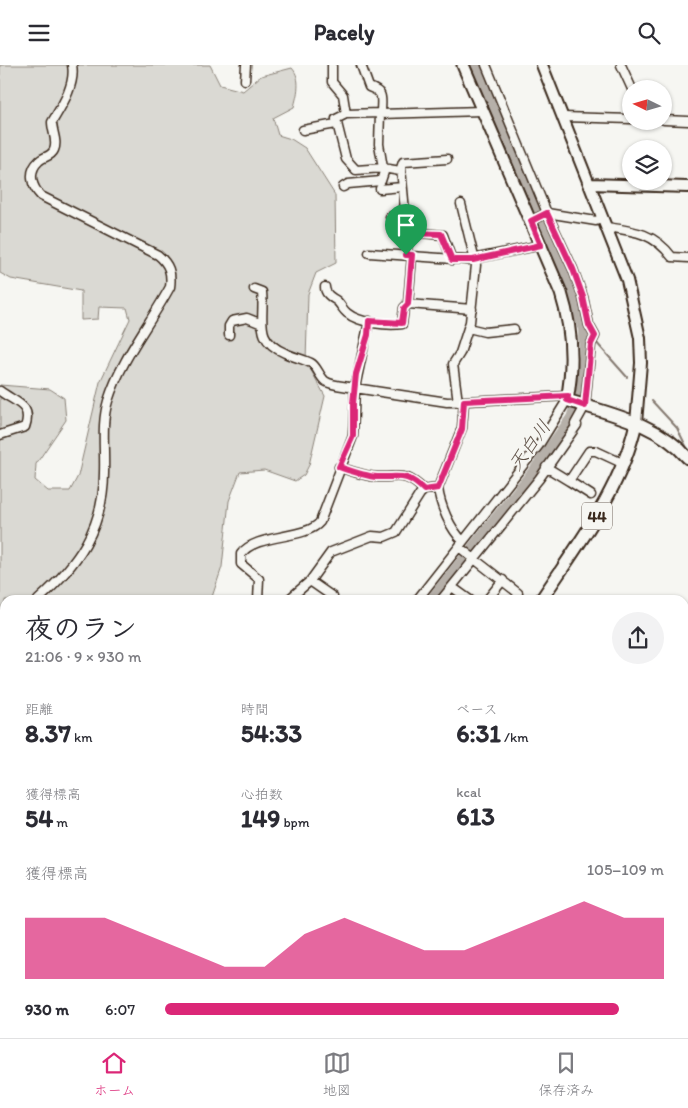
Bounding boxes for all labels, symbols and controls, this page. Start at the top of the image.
icon: menu [25,19,53,47]
text: Pacely [314,19,374,46]
icon: search [635,19,663,47]
north arrow [622,80,672,130]
map controls [622,80,672,190]
button: layers [622,140,672,190]
pin [385,204,427,255]
icon: arrive [392,211,420,239]
water label: 天白川 [503,415,555,475]
road number: 44 [582,503,612,529]
text: 夜のラン [25,611,137,645]
button: share [612,612,664,664]
text: 21:06 · 9 × 930 m [25,647,142,666]
text: 距離 [25,701,53,718]
text: 時間 [241,701,269,718]
text: ペース [456,701,498,718]
text: 8.37 [25,718,71,748]
text: 54:33 [241,718,302,748]
text: 6:31 [456,718,501,748]
text: km [71,729,93,746]
text: /km [501,729,528,746]
text: kcal [456,784,481,801]
text: 獲得標高 [25,786,81,803]
text: 心拍数 [241,786,283,803]
text: 613 [456,801,495,831]
text: 54 [25,803,53,833]
text: 149 [241,803,280,833]
text: m [53,814,68,831]
text: bpm [280,814,309,831]
text: 105–109 m [587,860,664,879]
text: 獲得標高 [25,864,89,883]
text: 930 m [25,1000,69,1019]
text: 6:07 [105,1000,135,1019]
tab: ホーム [94,1049,135,1099]
tab: 地図 [323,1049,351,1099]
tab: 保存済み [538,1049,594,1099]

